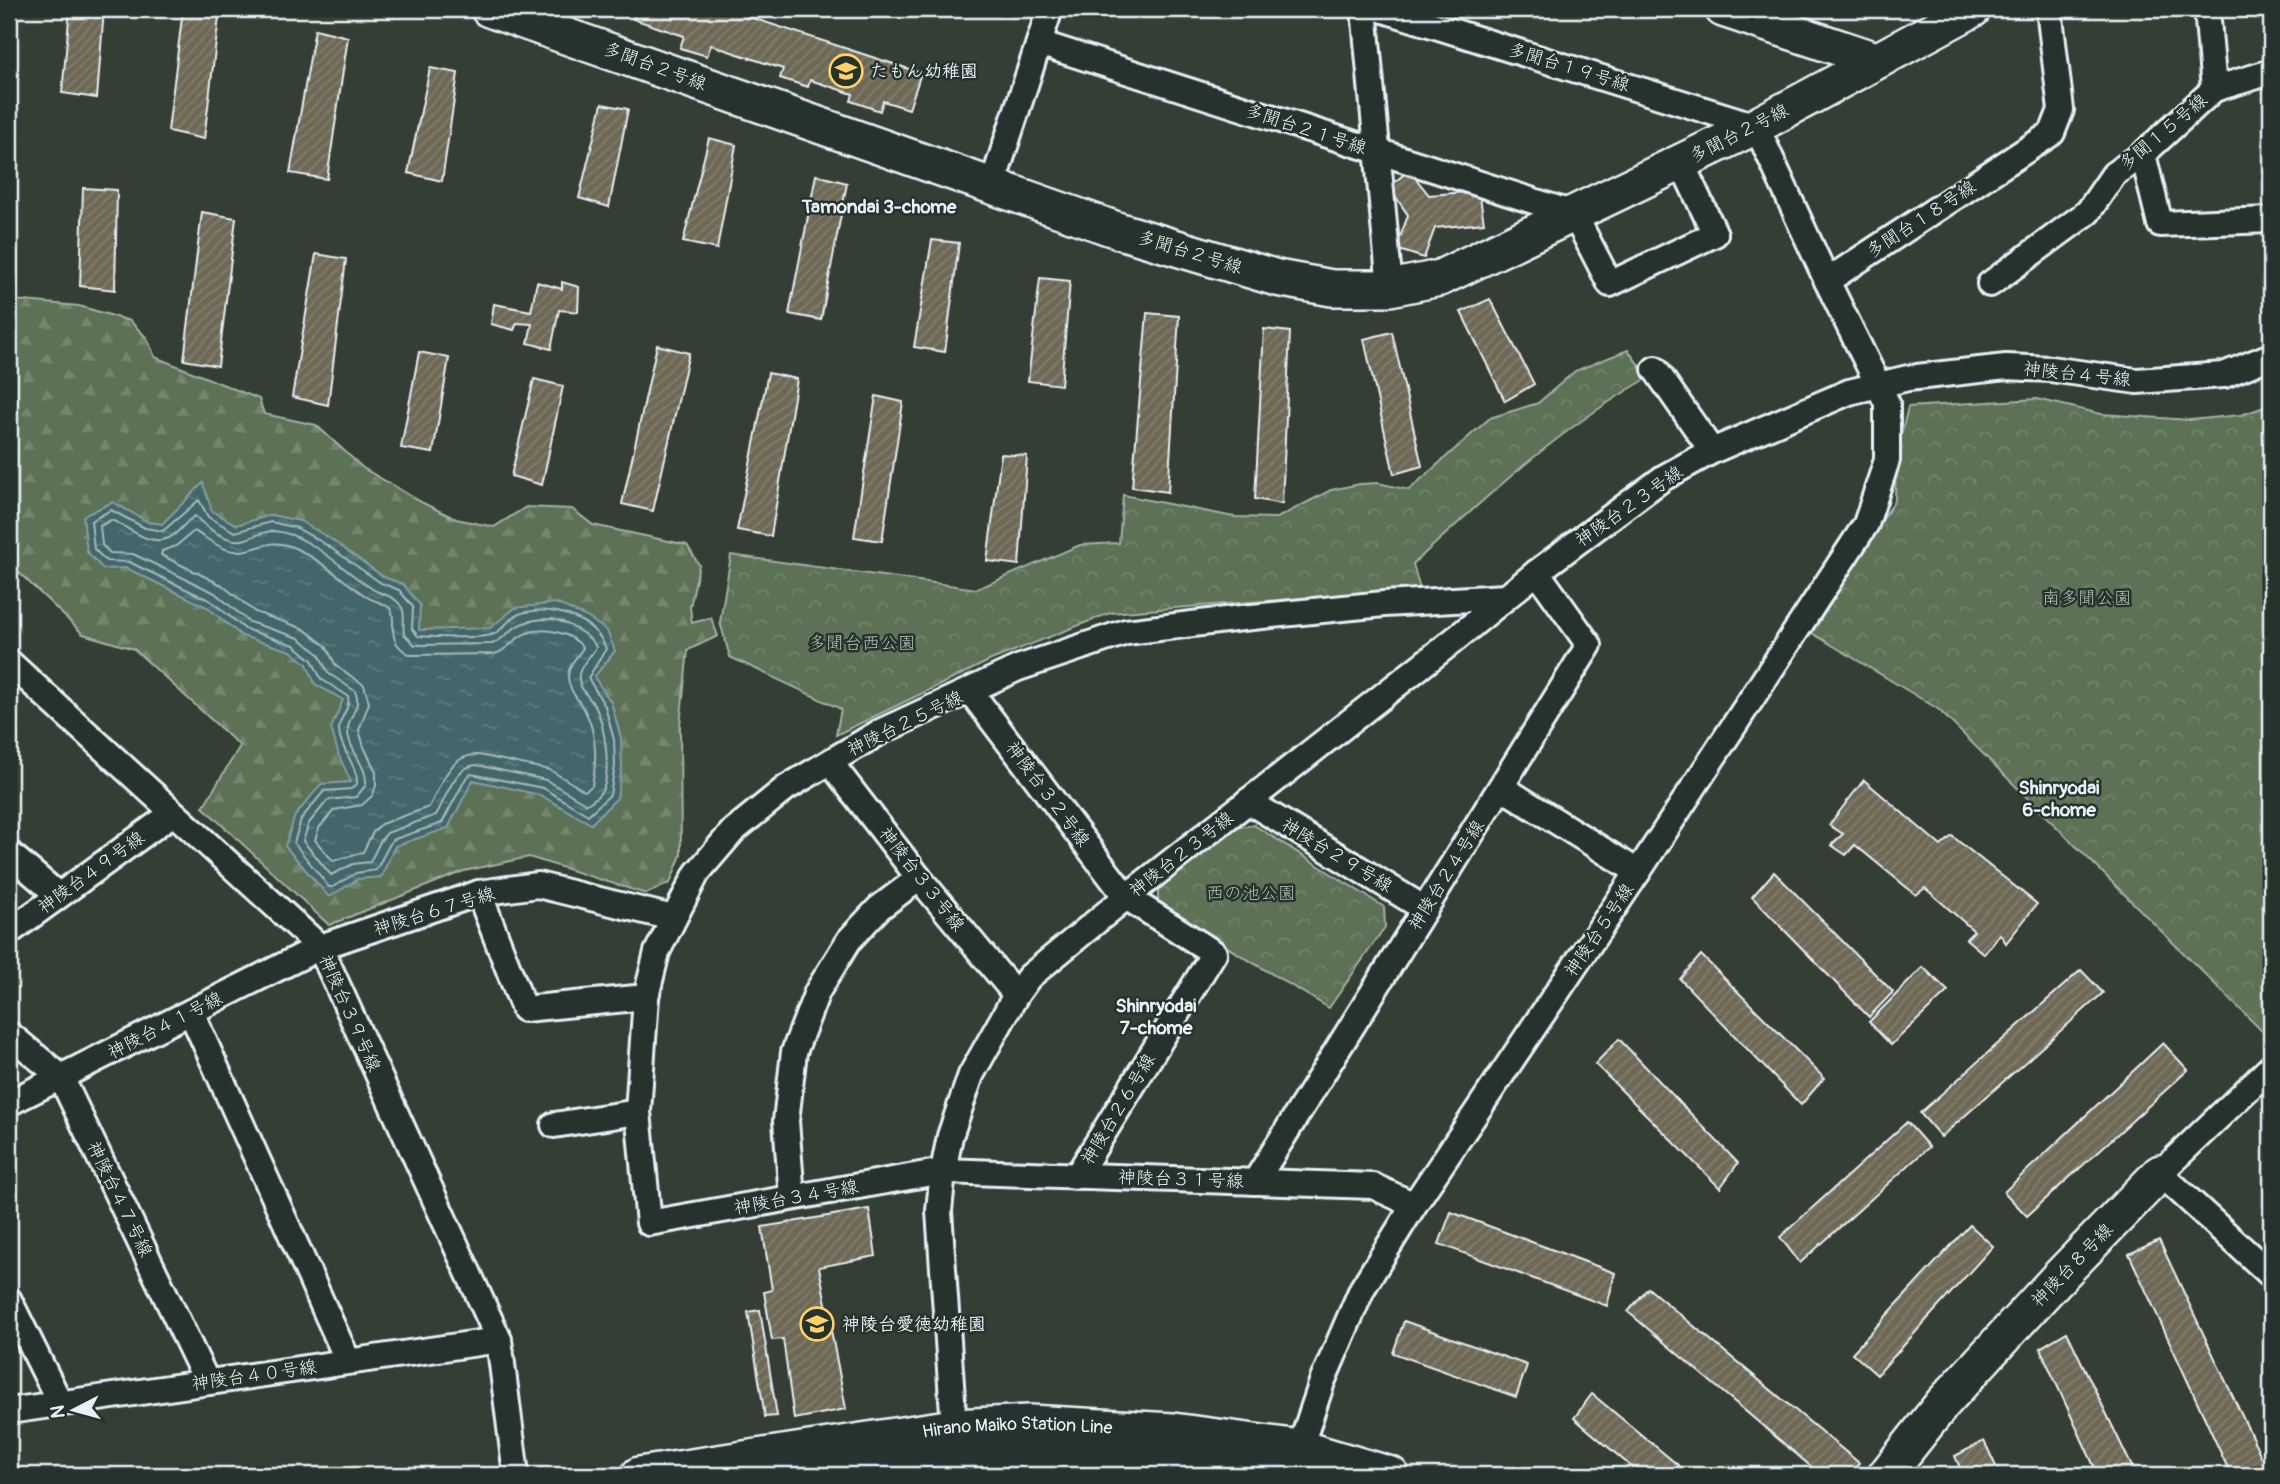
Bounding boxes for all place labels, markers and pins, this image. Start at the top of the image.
school or university icon: たもん幼稚園 [827,52,865,90]
place label: たもん幼稚園 [870,60,978,83]
school or university icon: 神陵台愛徳幼稚園 [798,1305,836,1343]
place label: 神陵台愛徳幼稚園 [842,1313,986,1336]

